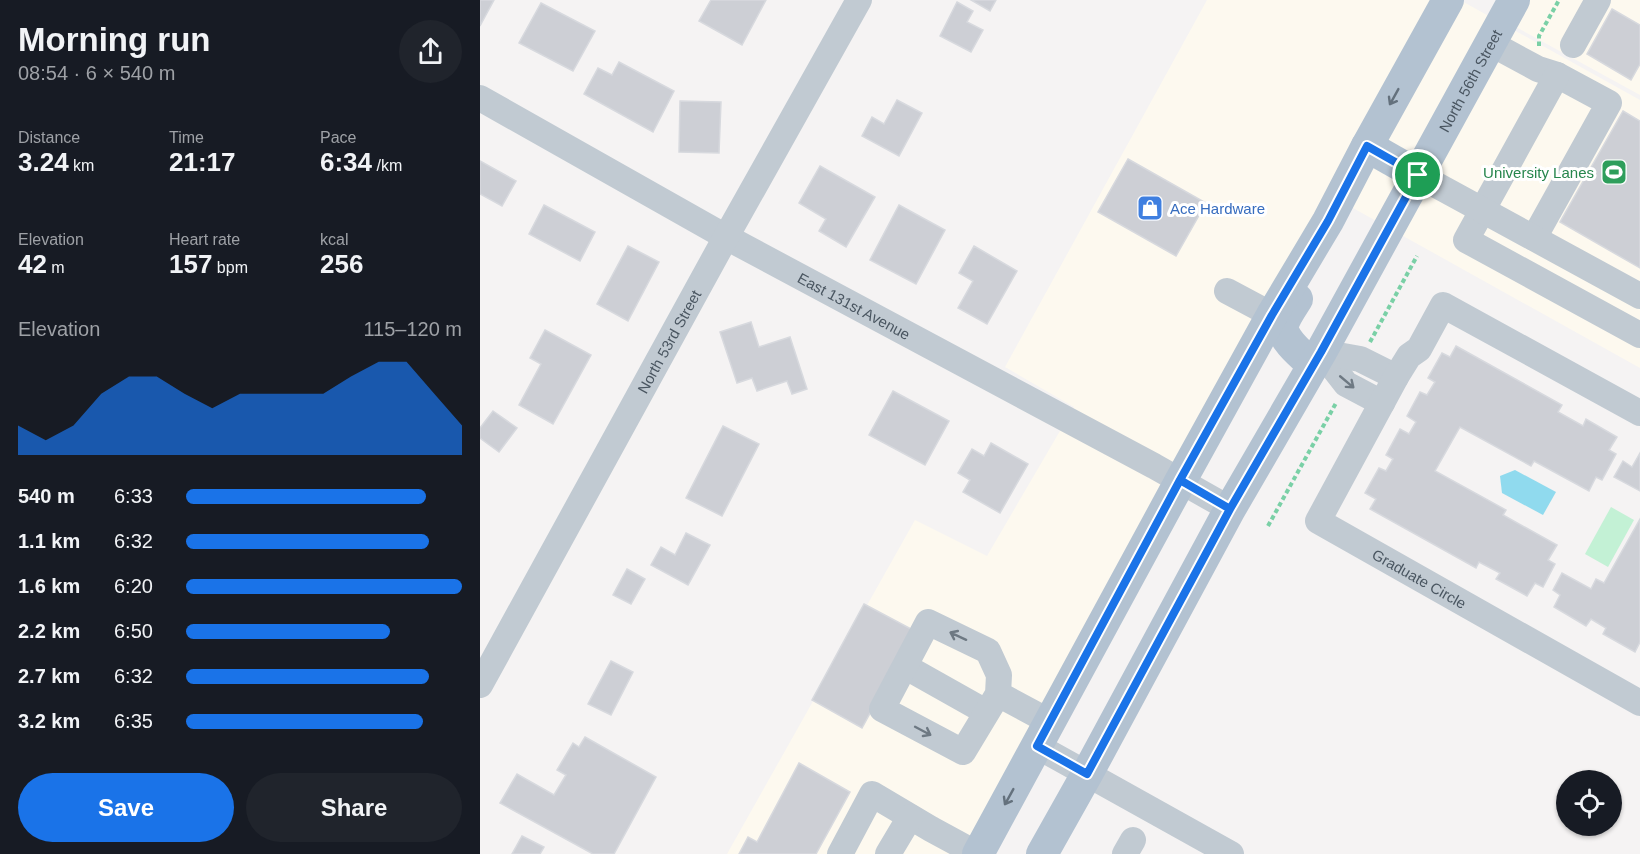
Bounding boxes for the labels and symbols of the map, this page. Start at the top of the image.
street label: North 56th Street [1435,26,1505,135]
one-way arrow [1388,88,1399,106]
pin [1392,149,1443,200]
sports icon: University Lanes [1599,157,1629,187]
place label: University Lanes [1483,164,1594,181]
shop icon: Ace Hardware [1135,193,1165,223]
place label: Ace Hardware [1170,200,1265,217]
street label: East 131st Avenue [795,269,913,343]
street label: North 53rd Street [634,286,704,396]
one-way arrow [1339,375,1355,389]
street label: Graduate Circle [1370,545,1469,612]
one-way arrow [950,630,968,642]
one-way arrow [914,725,932,737]
one-way arrow [1003,788,1015,805]

